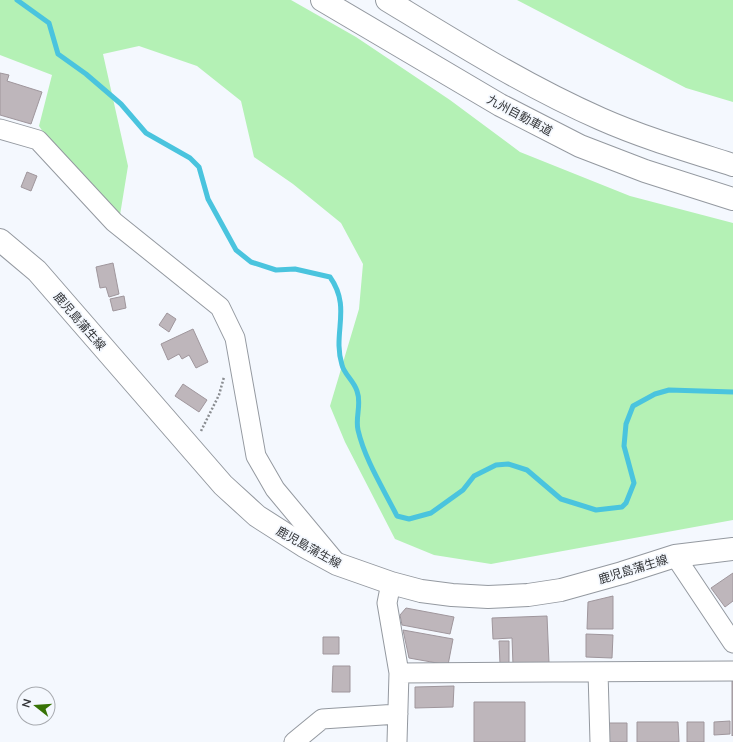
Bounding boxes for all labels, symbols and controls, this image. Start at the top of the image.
street label: 九州自動車道 [485,91,555,139]
street label: 鹿児島蒲生線 [51,289,109,353]
street label: 鹿児島蒲生線 [274,523,344,571]
street label: 鹿児島蒲生線 [596,551,670,587]
north arrow [16,686,56,726]
text: N [19,697,34,709]

